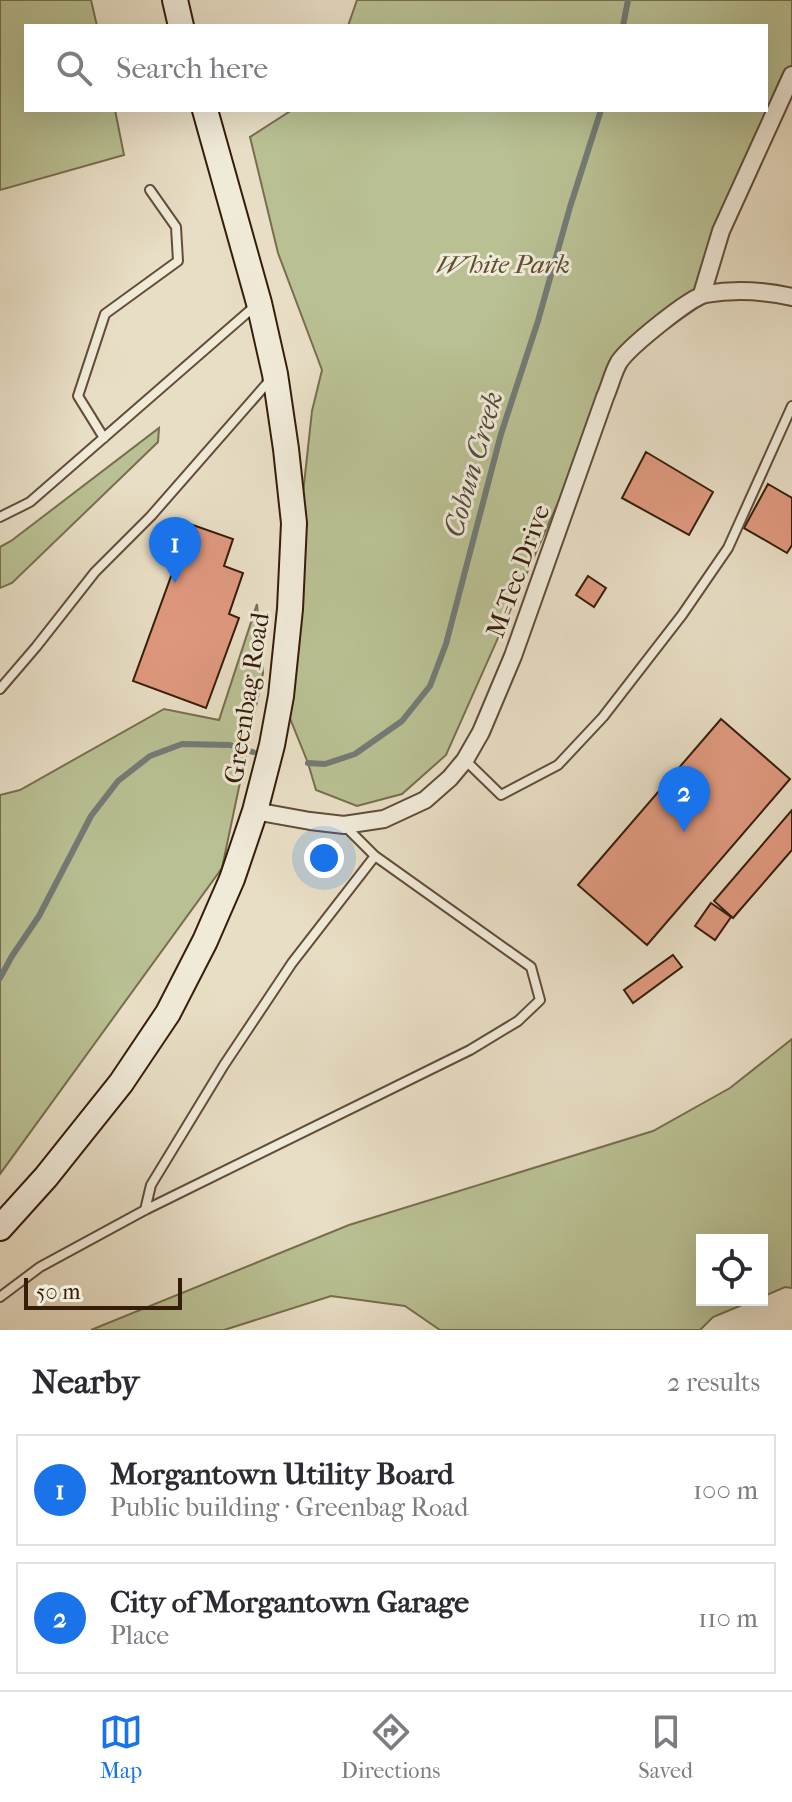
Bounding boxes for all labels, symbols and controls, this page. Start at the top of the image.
search box [24,24,768,112]
icon: search [52,46,96,90]
text: Search here [116,51,268,86]
park label: White Park [436,249,570,280]
water label: Cobun Creek [437,388,509,540]
street label: M-Tec Drive [480,500,556,642]
pin: 1 [149,517,201,583]
street label: Greenbag Road [218,609,276,786]
pin: 2 [658,766,710,832]
your location [304,838,344,878]
map controls [696,1234,768,1306]
button: locate [696,1234,768,1306]
scale bar [24,1274,182,1310]
text: 50 m [36,1279,81,1305]
text: Nearby [32,1362,139,1402]
text: 2 results [667,1367,760,1398]
text: Morgantown Utility Board [110,1457,454,1492]
text: 1 [55,1475,65,1506]
text: 100 m [693,1475,758,1506]
text: Public building · Greenbag Road [110,1492,468,1523]
text: City of Morgantown Garage [110,1585,469,1620]
text: 2 [53,1603,67,1634]
text: 110 m [698,1603,758,1634]
text: Place [110,1620,169,1651]
tab: Map [99,1710,143,1784]
tab: Directions [341,1710,440,1784]
tab: Saved [638,1710,693,1784]

